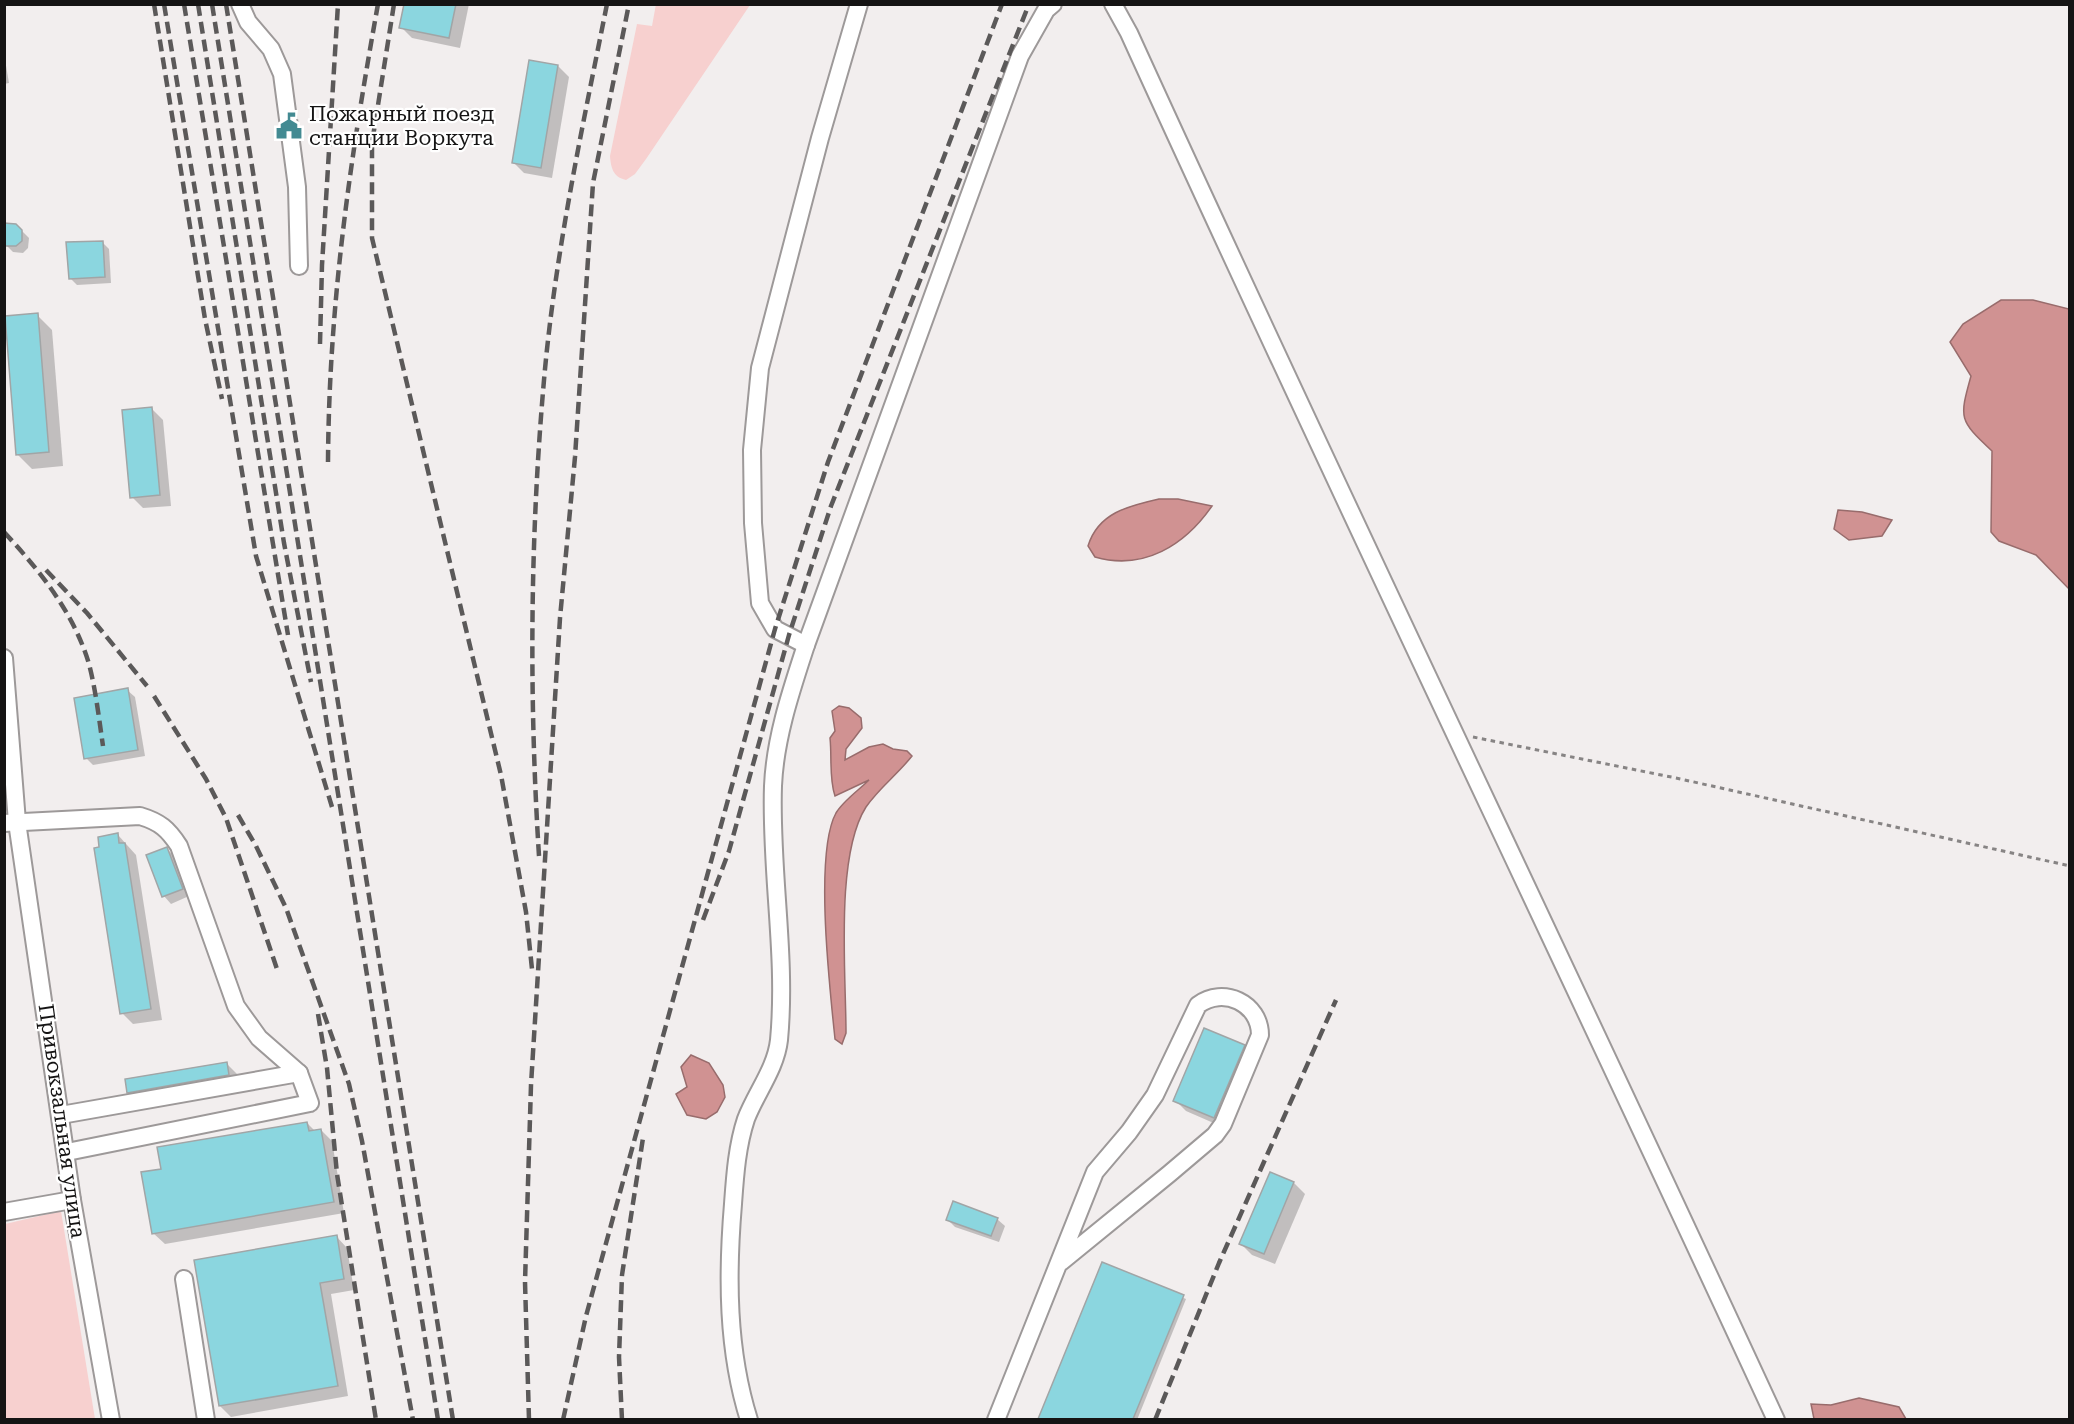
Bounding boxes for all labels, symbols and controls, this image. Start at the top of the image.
place label: Пожарный поезд станции Воркута [309,102,494,150]
public building icon: Пожарный поезд станции Воркута [274,111,304,141]
street label: Привокзальная улица [34,1002,90,1240]

